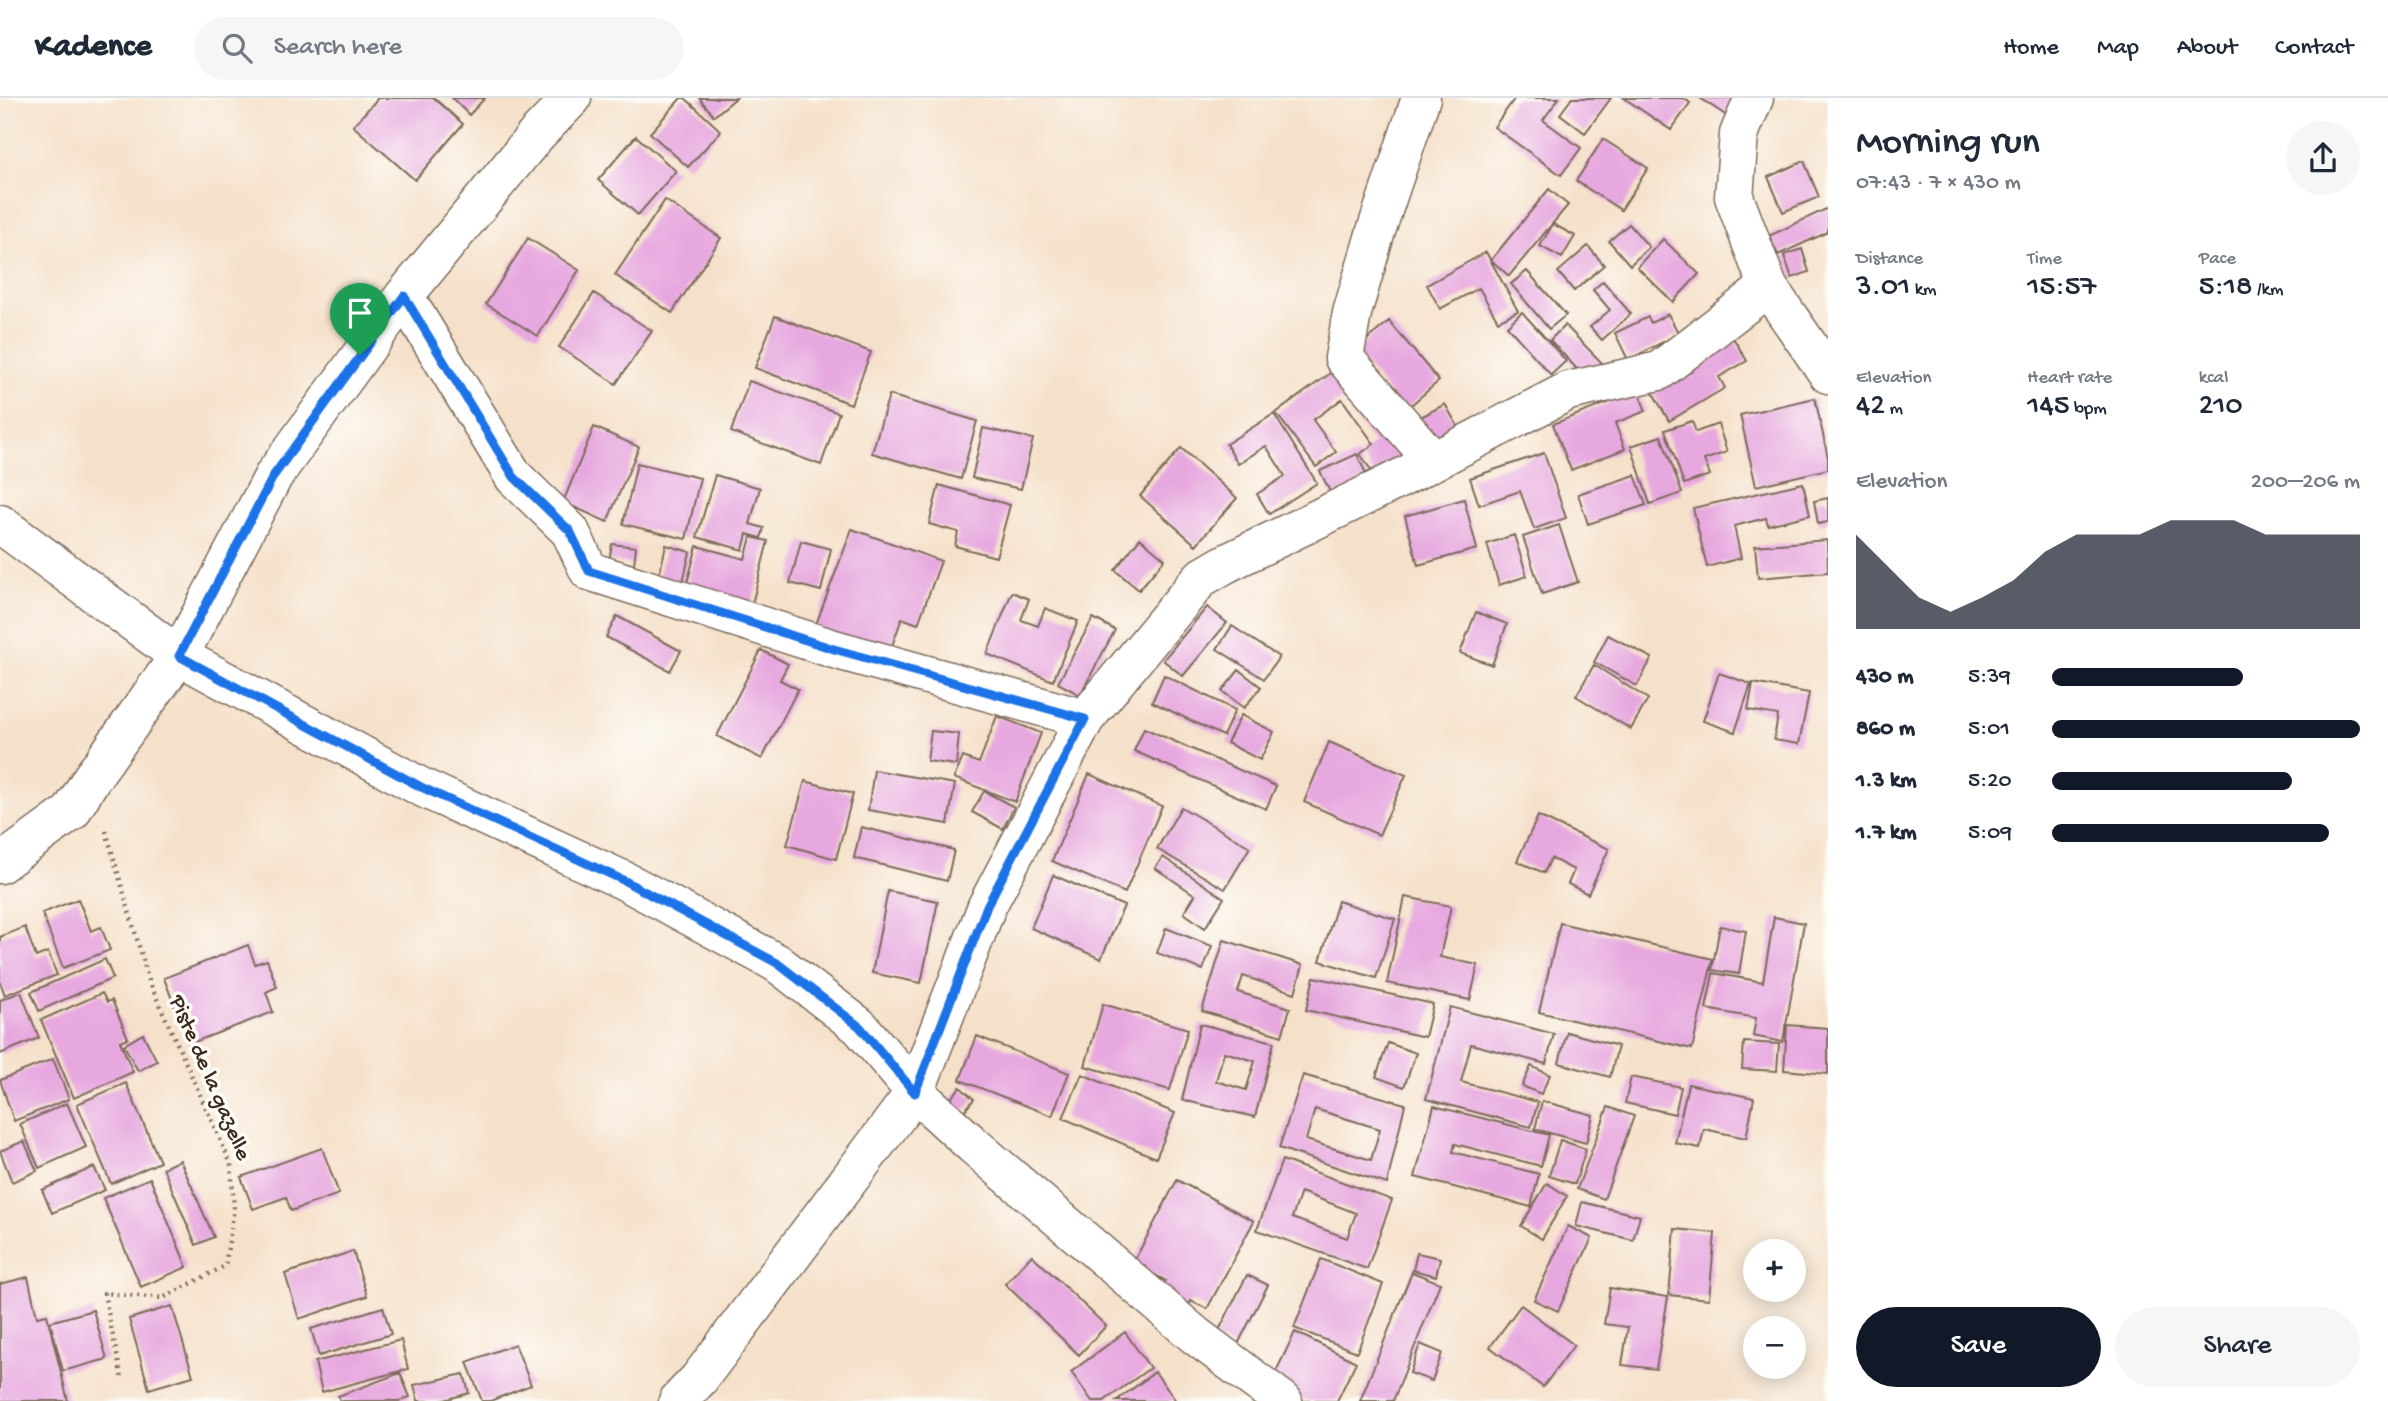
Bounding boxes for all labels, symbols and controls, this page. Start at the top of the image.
search box [194,17,684,80]
text: Kadence [35,29,152,67]
icon: search [218,29,256,67]
text: Search here [274,33,402,64]
text: Home [2003,34,2059,63]
text: Map [2097,34,2139,63]
text: About [2177,34,2237,63]
text: Contact [2275,34,2353,63]
button: share [2286,121,2360,195]
text: Morning run [1856,122,2040,166]
text: 07:43 · 7 × 430 m [1856,170,2021,197]
text: Distance [1856,248,1923,271]
text: Time [2027,248,2062,271]
text: Pace [2199,248,2236,271]
text: 3.01 [1856,271,1910,306]
text: 15:57 [2027,271,2096,306]
text: 5:18 [2199,271,2252,306]
text: km [1910,279,1937,302]
text: /km [2252,279,2283,302]
pin [330,283,390,355]
icon: arrive [341,294,379,332]
text: Elevation [1856,367,1932,390]
text: Heart rate [2027,367,2112,390]
text: kcal [2199,367,2228,390]
text: 42 [1856,390,1885,425]
text: 145 [2027,390,2069,425]
text: 210 [2199,390,2243,425]
text: m [1885,398,1903,421]
text: bpm [2069,398,2107,421]
text: Elevation [1856,469,1947,496]
text: 200–206 m [2251,469,2360,496]
text: 430 m [1856,664,1914,691]
text: 5:39 [1968,664,2011,691]
text: 860 m [1856,716,1915,743]
text: 5:01 [1968,716,2010,743]
text: 1.3 km [1856,768,1916,795]
text: 5:20 [1968,768,2012,795]
text: 1.7 km [1856,820,1917,847]
text: 5:09 [1968,820,2012,847]
street label: Piste de la gazelle [162,990,256,1166]
map controls [1743,1239,1806,1379]
button: + [1743,1239,1806,1302]
button: Save [1856,1307,2101,1387]
button: Share [2115,1307,2360,1387]
button: − [1743,1316,1806,1379]

